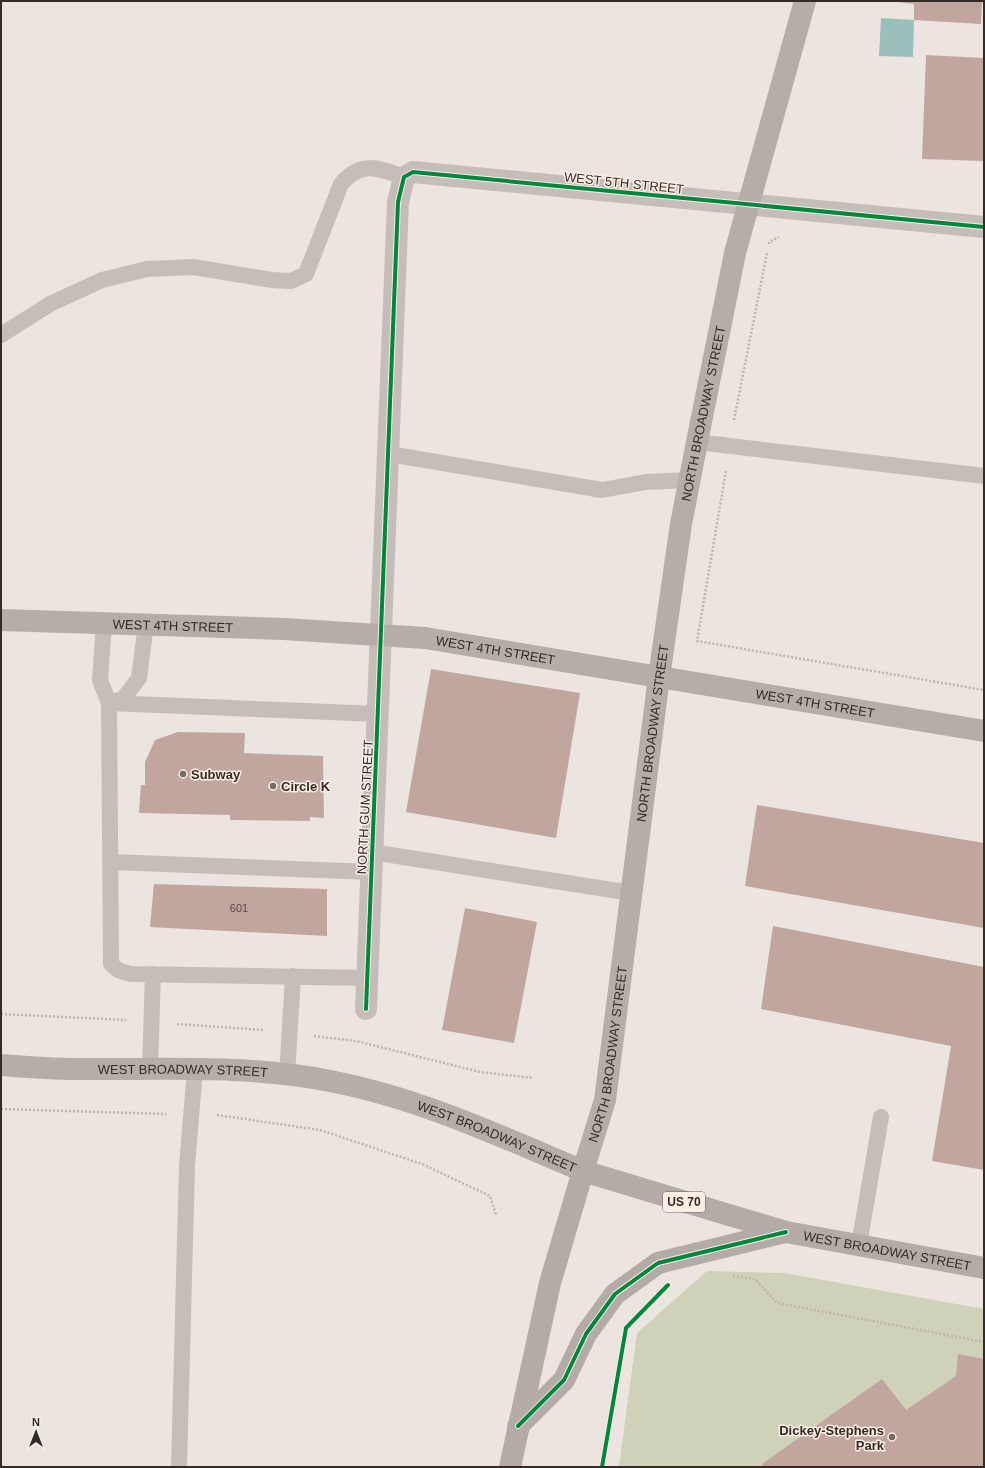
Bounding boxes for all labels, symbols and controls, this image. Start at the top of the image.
street label: WEST 5TH STREET [563,169,685,197]
street label: NORTH BROADWAY STREET [678,324,728,503]
street label: WEST 4TH STREET [112,616,233,635]
street label: WEST 4TH STREET [435,632,556,667]
street label: NORTH BROADWAY STREET [633,644,671,823]
street label: WEST 4TH STREET [755,686,876,720]
street label: NORTH GUM STREET [354,739,376,875]
place label: Subway [191,767,241,782]
marker: Subway [178,769,188,779]
place label: Circle K [281,779,331,794]
marker: Circle K [268,781,278,791]
house number: 601 [230,902,248,914]
street label: NORTH BROADWAY STREET [585,965,630,1144]
street label: WEST BROADWAY STREET [98,1061,269,1080]
street label: WEST BROADWAY STREET [416,1097,579,1175]
road number: US 70 [663,1192,705,1212]
street label: WEST BROADWAY STREET [802,1228,972,1273]
north arrow [16,1412,56,1452]
text: N [32,1416,40,1428]
place label: Dickey-Stephens Park [779,1423,885,1453]
marker: Dickey-Stephens Park [887,1432,897,1442]

